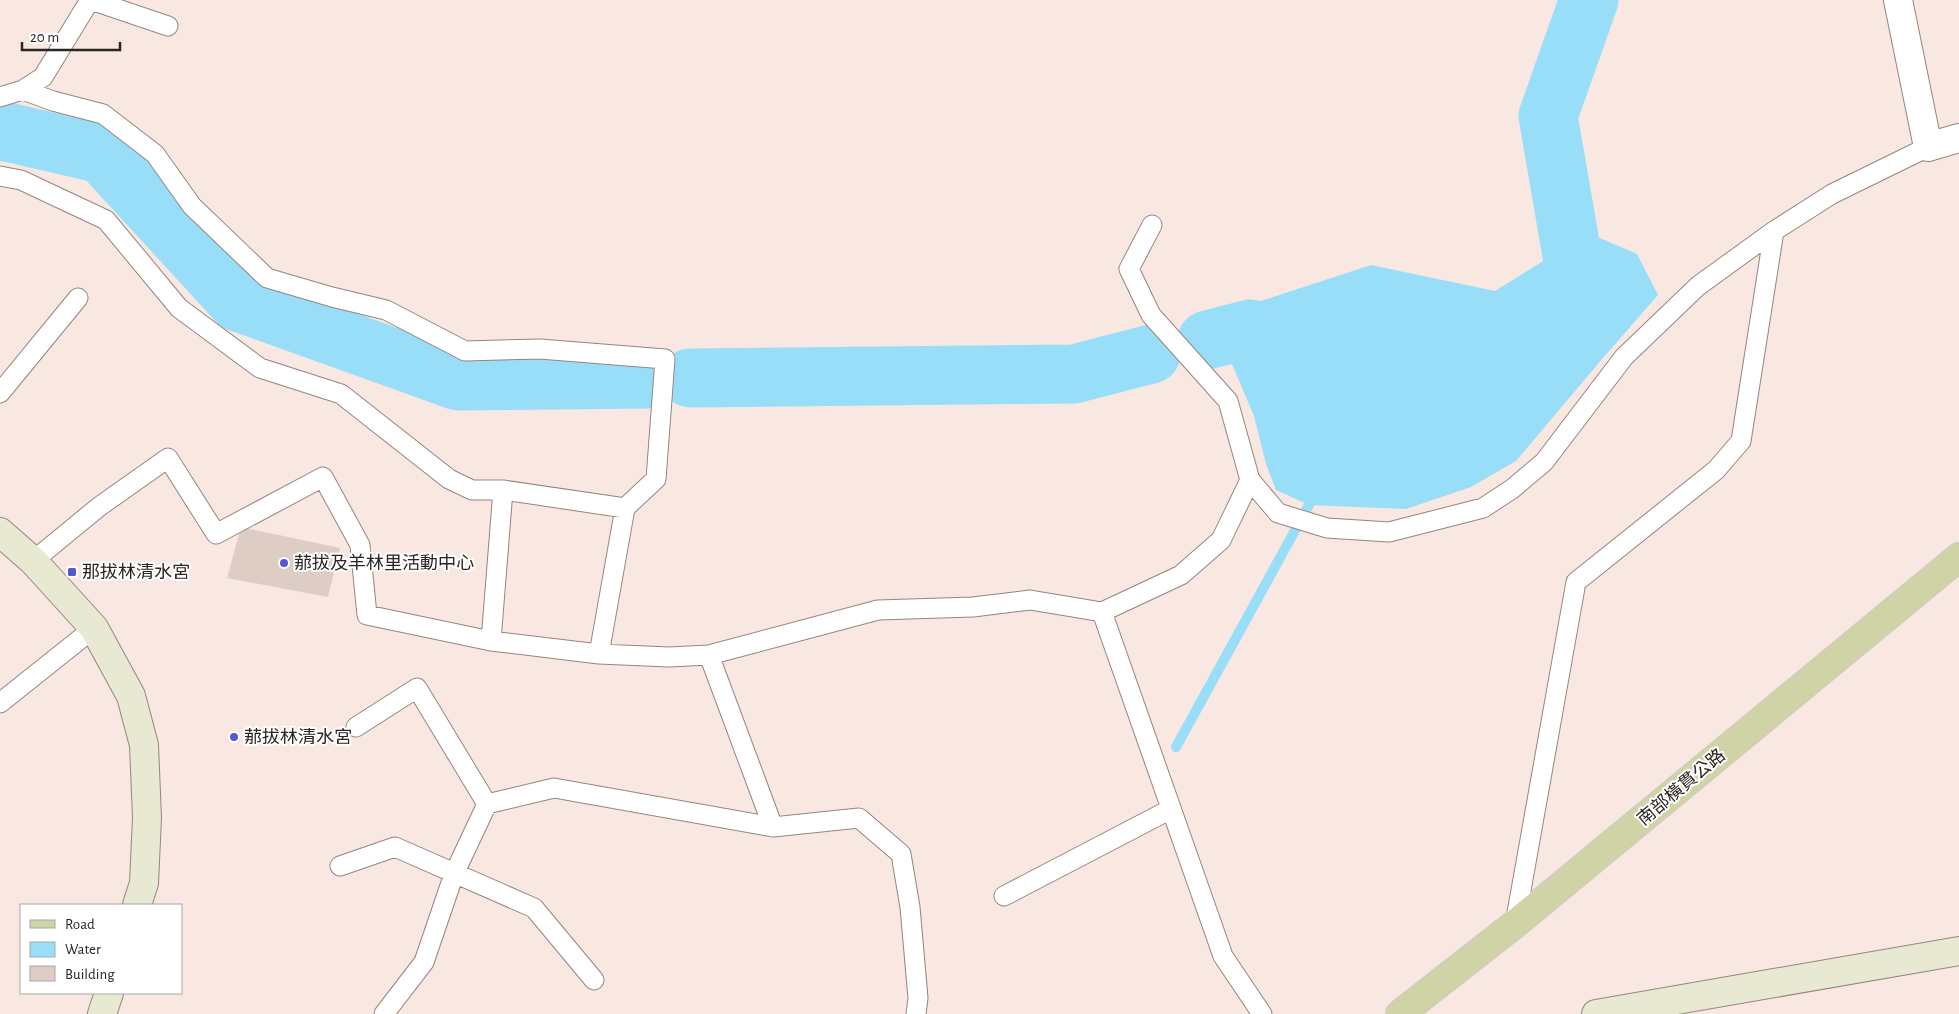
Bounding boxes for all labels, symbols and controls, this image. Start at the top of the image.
scale bar [22,20,120,52]
text: 20 m [30,30,59,45]
place label: 𦰡拔及羊林里活動中心 [294,553,474,573]
marker: 𦰡拔及羊林里活動中心 [278,557,290,569]
place label: 那拔林清水宮 [82,562,190,582]
marker: 那拔林清水宮 [66,566,78,578]
place label: 𦰡拔林清水宮 [244,727,352,747]
marker: 𦰡拔林清水宮 [228,731,240,743]
street label: 南部橫貫公路 [1633,745,1729,829]
legend [20,904,182,994]
text: Road [65,917,95,932]
text: Water [65,942,101,957]
text: Building [65,967,115,982]

